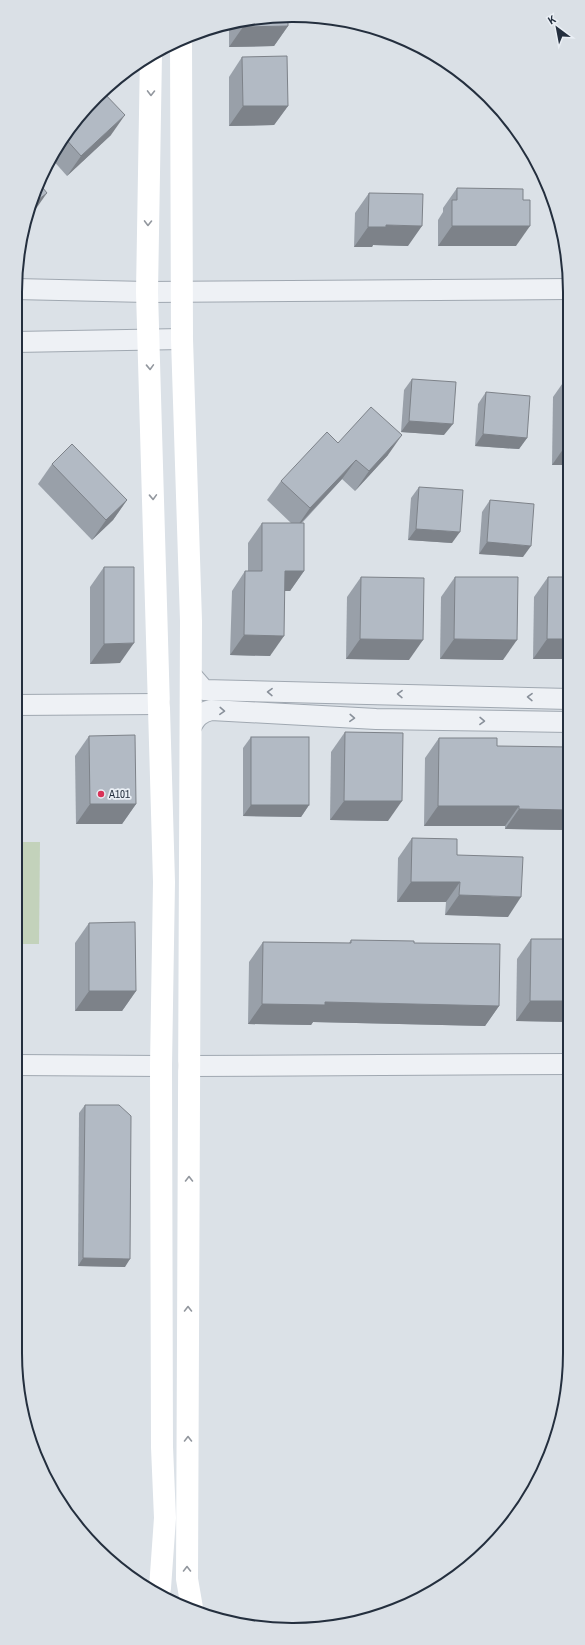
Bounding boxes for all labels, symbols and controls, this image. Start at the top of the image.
north arrow [537,8,577,48]
text: K [545,12,559,27]
one-way arrow [147,90,155,96]
one-way arrow [144,220,153,226]
one-way arrow [145,364,154,370]
one-way arrow [149,494,157,500]
one-way arrow [267,688,273,696]
one-way arrow [397,690,403,699]
one-way arrow [527,693,533,701]
one-way arrow [219,707,225,715]
one-way arrow [349,714,355,722]
one-way arrow [479,717,485,725]
place label: A101 [108,787,130,801]
marker: A101 [96,789,106,799]
one-way arrow [185,1176,193,1182]
one-way arrow [184,1306,192,1312]
one-way arrow [184,1436,192,1442]
one-way arrow [183,1566,191,1572]

